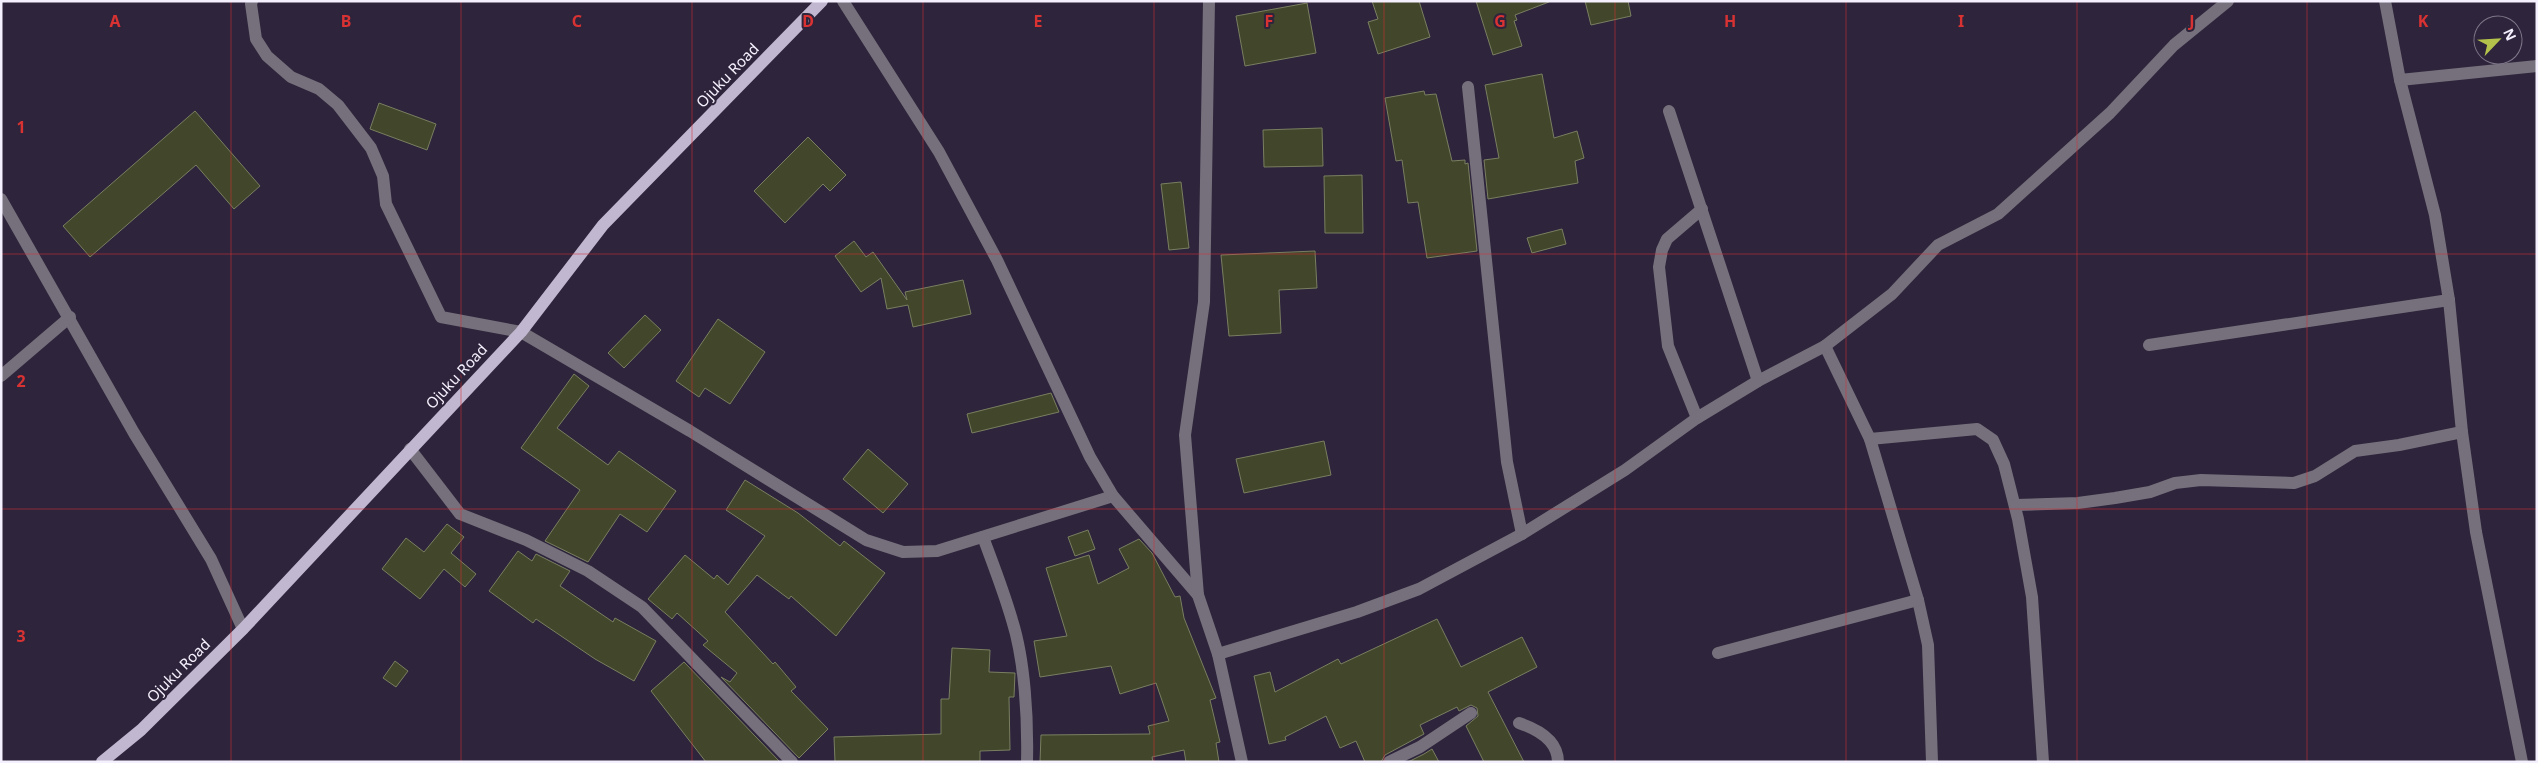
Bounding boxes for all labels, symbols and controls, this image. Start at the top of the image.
text: A [109,10,121,32]
text: B [341,10,351,32]
text: C [572,10,582,32]
text: D [802,10,814,32]
text: E [1034,10,1043,32]
text: F [1265,10,1273,32]
text: G [1494,10,1506,32]
text: H [1724,10,1736,32]
text: I [1958,10,1964,32]
text: J [2187,10,2195,32]
text: K [2418,10,2429,32]
north arrow [2473,15,2523,65]
text: N [2499,25,2521,43]
street label: Ojuku Road [691,39,763,111]
text: 1 [16,116,26,138]
street label: Ojuku Road [421,339,491,413]
text: 2 [16,370,26,392]
text: 3 [16,625,26,647]
street label: Ojuku Road [142,634,214,706]

